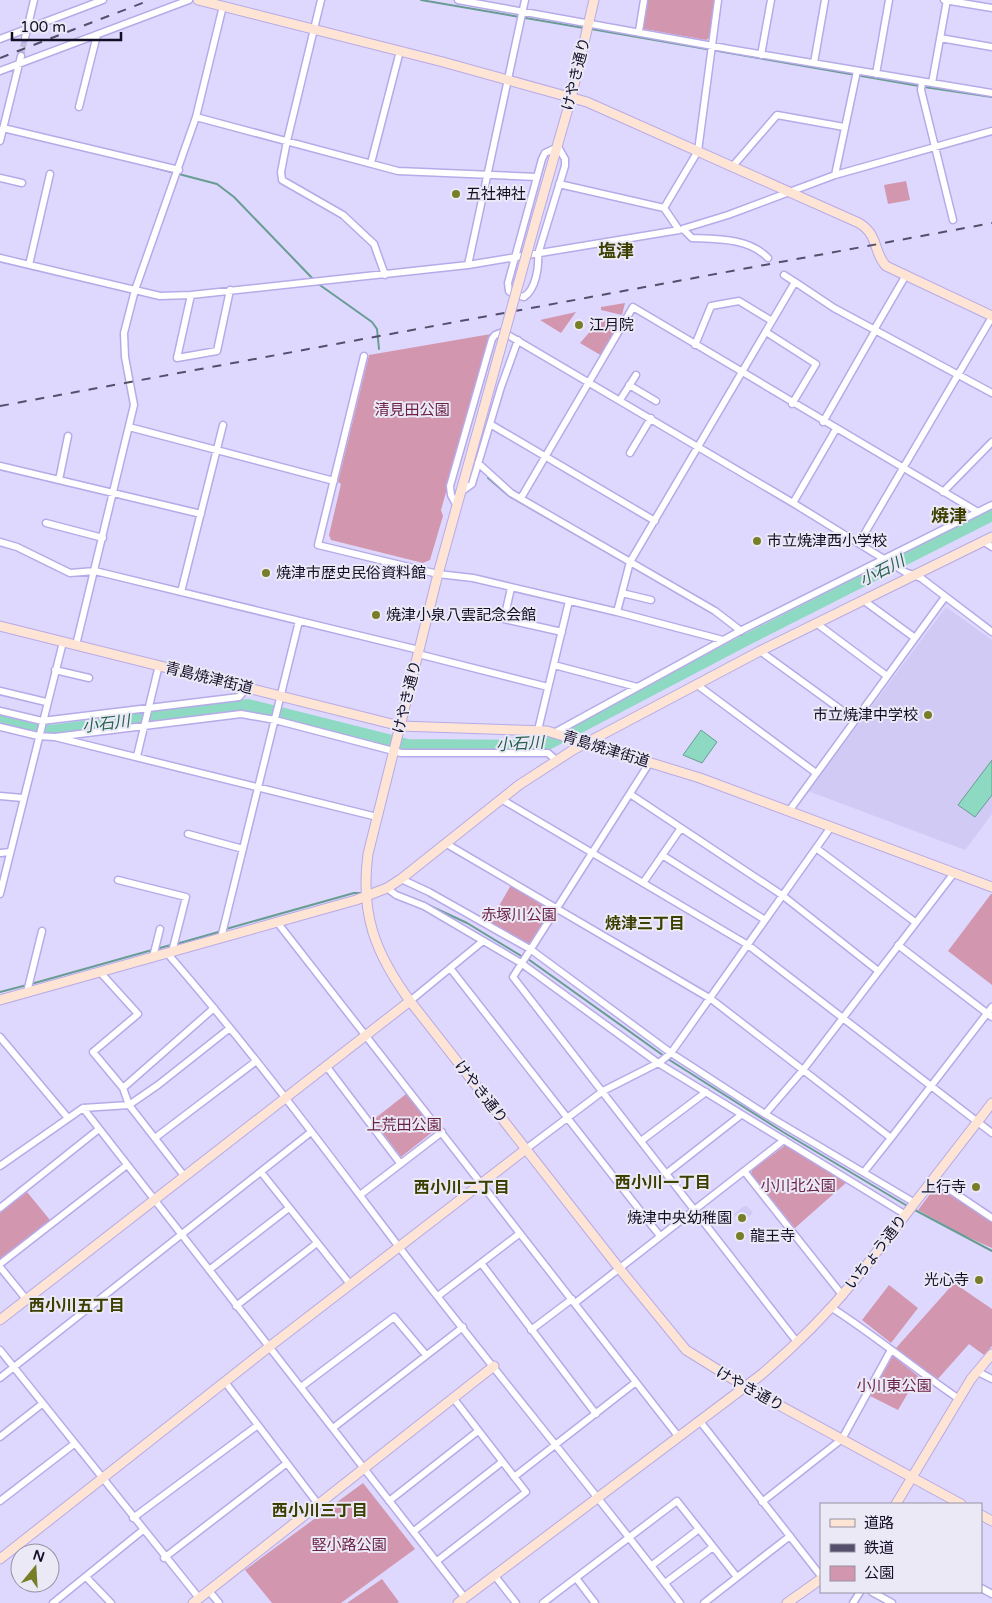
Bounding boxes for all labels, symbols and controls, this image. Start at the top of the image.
scale bar [12,10,121,42]
text: 100 m [20,18,66,36]
street label: けやき通り [558,35,594,113]
place label: 五社神社 [466,185,526,203]
marker: 五社神社 [450,188,462,200]
district label: 塩津 [598,240,634,262]
place label: 江月院 [589,316,634,334]
marker: 江月院 [573,319,585,331]
park label: 清見田公園 [374,401,450,419]
district label: 焼津 [931,505,967,527]
place label: 市立焼津西小学校 [767,532,887,550]
marker: 市立焼津西小学校 [751,535,763,547]
water label: 小石川 [856,550,910,591]
place label: 焼津市歴史民俗資料館 [276,564,426,582]
marker: 焼津市歴史民俗資料館 [260,567,272,579]
place label: 焼津小泉八雲記念会館 [386,606,536,624]
marker: 焼津小泉八雲記念会館 [370,609,382,621]
street label: 青島焼津街道 [163,658,255,698]
street label: けやき通り [389,658,425,736]
place label: 市立焼津中学校 [813,706,918,724]
marker: 市立焼津中学校 [922,709,934,721]
water label: 小石川 [81,711,133,737]
street label: 青島焼津街道 [560,727,652,771]
water label: 小石川 [496,733,546,755]
park label: 赤塚川公園 [481,906,557,924]
district label: 焼津三丁目 [605,914,685,934]
street label: けやき通り [451,1057,511,1127]
park label: 上荒田公園 [366,1116,442,1134]
district label: 西小川一丁目 [615,1173,711,1193]
park label: 小川北公園 [760,1177,836,1195]
district label: 西小川二丁目 [414,1178,510,1198]
place label: 上行寺 [921,1178,966,1196]
marker: 上行寺 [970,1181,982,1193]
place label: 焼津中央幼稚園 [627,1209,732,1227]
street label: いちょう通り [841,1211,911,1293]
marker: 焼津中央幼稚園 [736,1212,748,1224]
place label: 龍王寺 [750,1227,795,1245]
marker: 龍王寺 [734,1230,746,1242]
place label: 光心寺 [924,1271,969,1289]
marker: 光心寺 [973,1274,985,1286]
district label: 西小川五丁目 [29,1296,125,1316]
street label: けやき通り [713,1363,787,1415]
park label: 小川東公園 [856,1377,932,1395]
district label: 西小川三丁目 [272,1501,368,1521]
legend [820,1503,982,1593]
text: 道路 [864,1514,894,1532]
park label: 竪小路公園 [311,1536,387,1554]
text: 鉄道 [864,1539,894,1557]
north arrow [10,1543,60,1593]
text: N [31,1546,47,1566]
text: 公園 [864,1564,894,1582]

